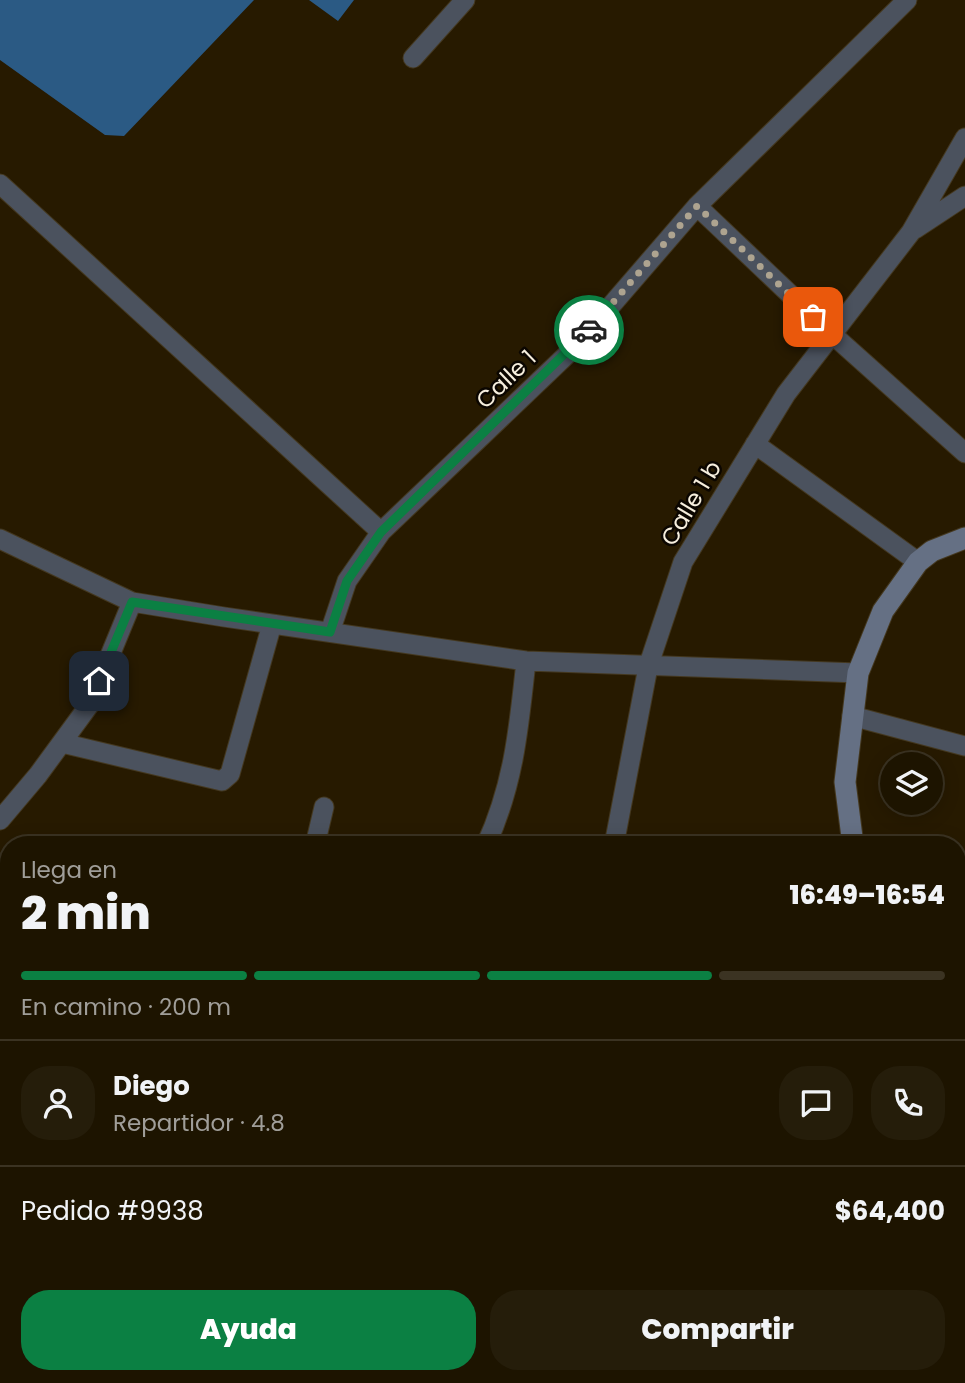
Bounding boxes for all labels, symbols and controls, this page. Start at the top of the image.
pin [783,287,843,347]
courier [554,295,624,365]
icon: bag [794,298,832,336]
icon: car [570,311,608,349]
street label: Calle 1 [469,342,543,416]
street label: Calle 1 b [653,454,729,552]
pin [69,651,129,711]
icon: home [80,662,118,700]
map controls [880,752,943,815]
button: layers [880,752,943,815]
text: Llega en [21,854,117,886]
text: 16:49–16:54 [790,877,945,913]
text: 2 min [21,881,151,945]
text: En camino · 200 m [21,991,231,1023]
button: person [21,1066,95,1140]
button: chat [779,1066,853,1140]
button: phone [871,1066,945,1140]
text: Diego [113,1068,190,1104]
text: Repartidor · 4.8 [113,1107,285,1139]
text: Pedido #9938 [21,1193,204,1229]
text: $64,400 [835,1193,945,1229]
button: Ayuda [21,1290,476,1370]
button: Compartir [490,1290,945,1370]

